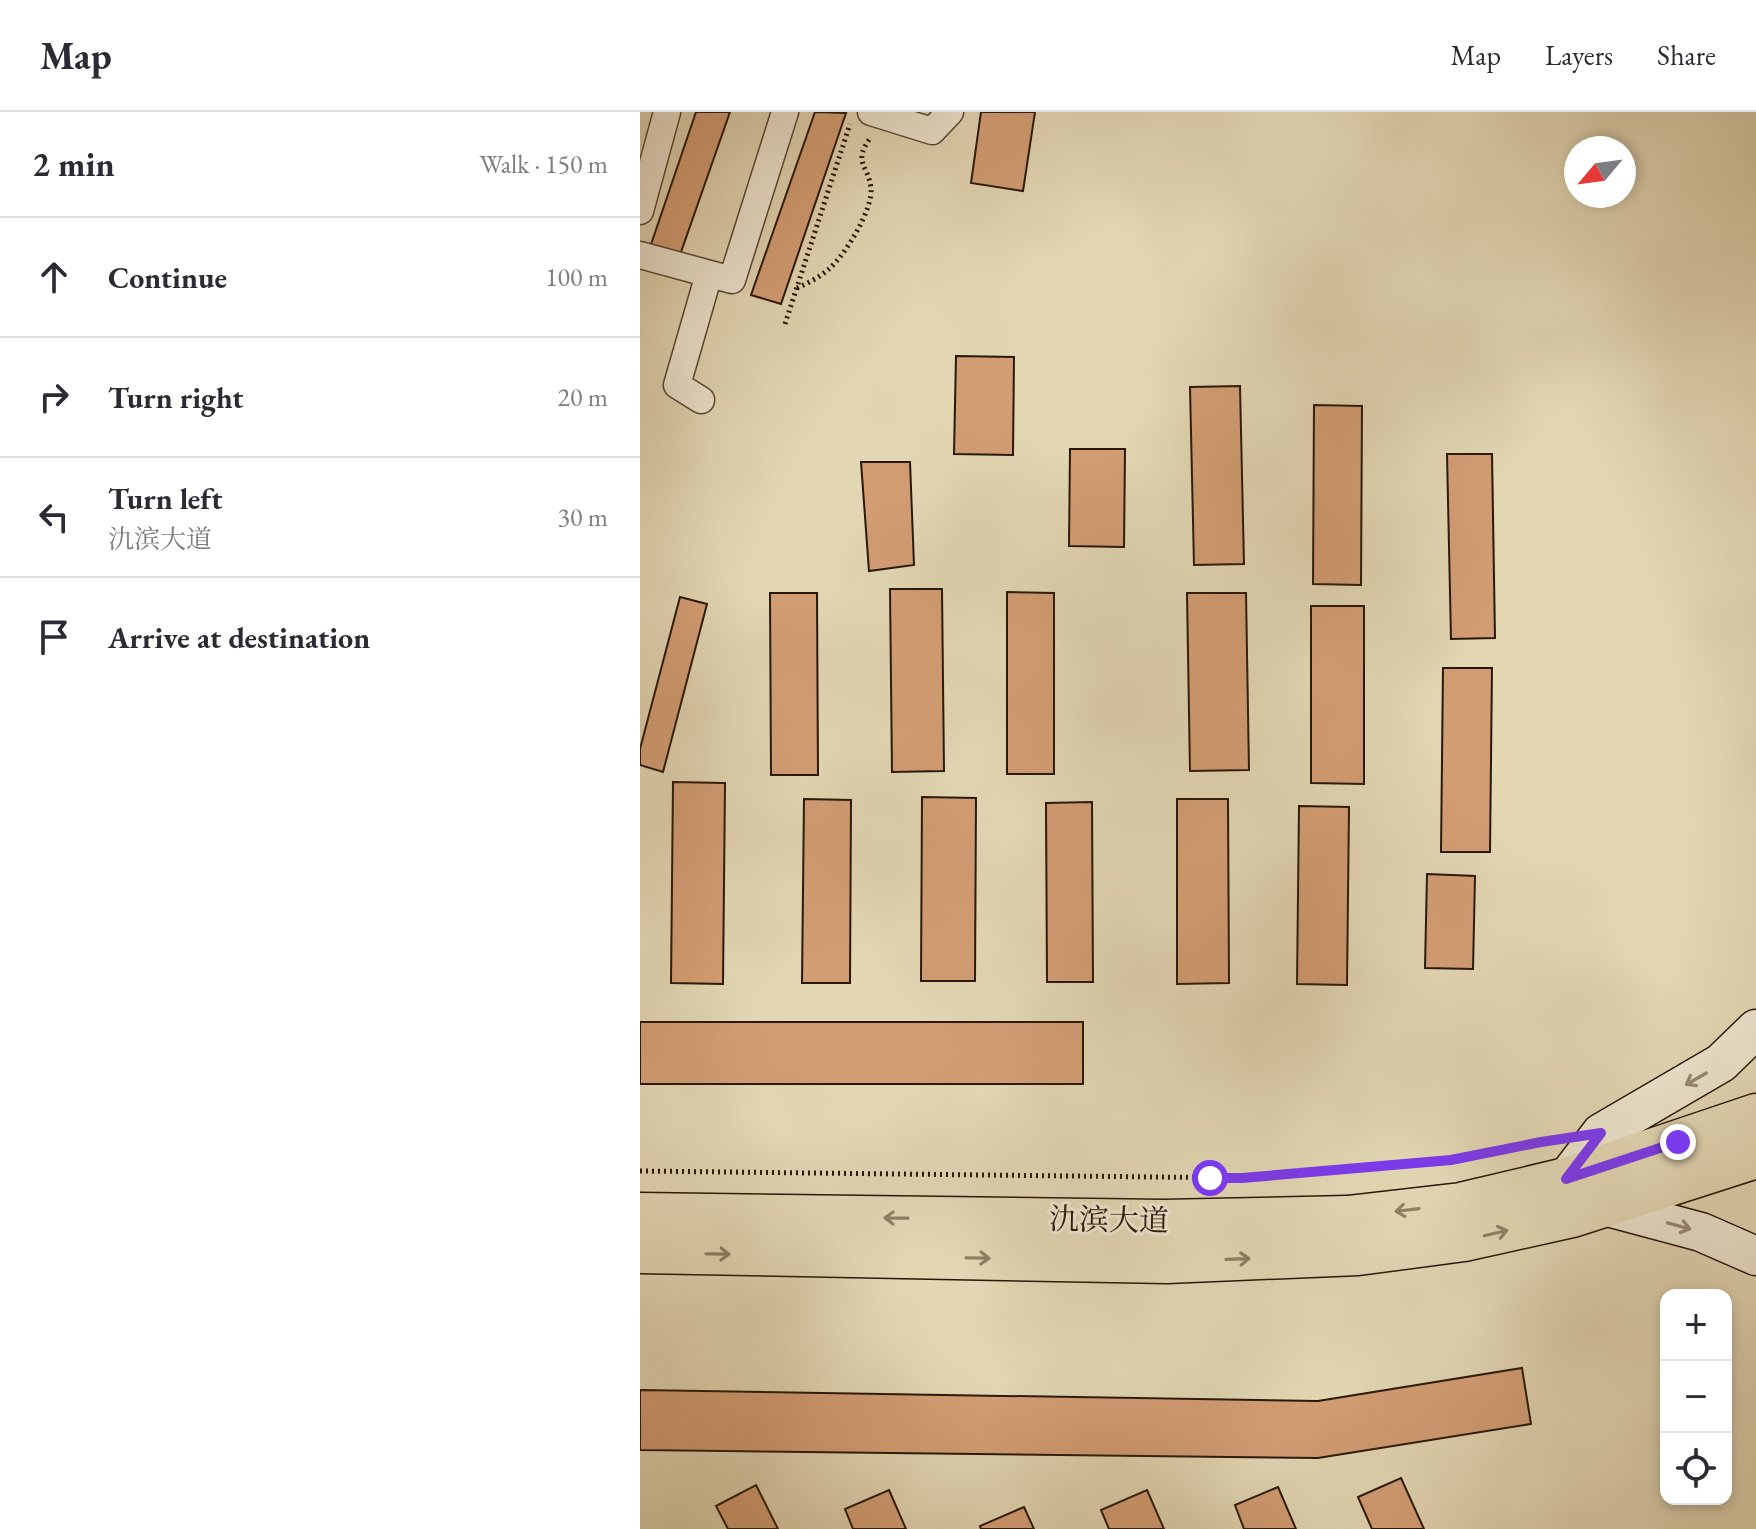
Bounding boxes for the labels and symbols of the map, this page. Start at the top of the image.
north arrow [1564,136,1636,208]
one-way arrow [1685,1071,1708,1087]
route end [1660,1124,1696,1160]
route start [1192,1160,1228,1196]
street label: 氿滨大道 [1049,1199,1169,1240]
one-way arrow [1394,1202,1421,1217]
one-way arrow [883,1210,910,1225]
one-way arrow [1665,1220,1691,1235]
one-way arrow [1483,1225,1508,1240]
one-way arrow [704,1246,731,1262]
one-way arrow [964,1251,991,1266]
one-way arrow [1224,1251,1251,1266]

